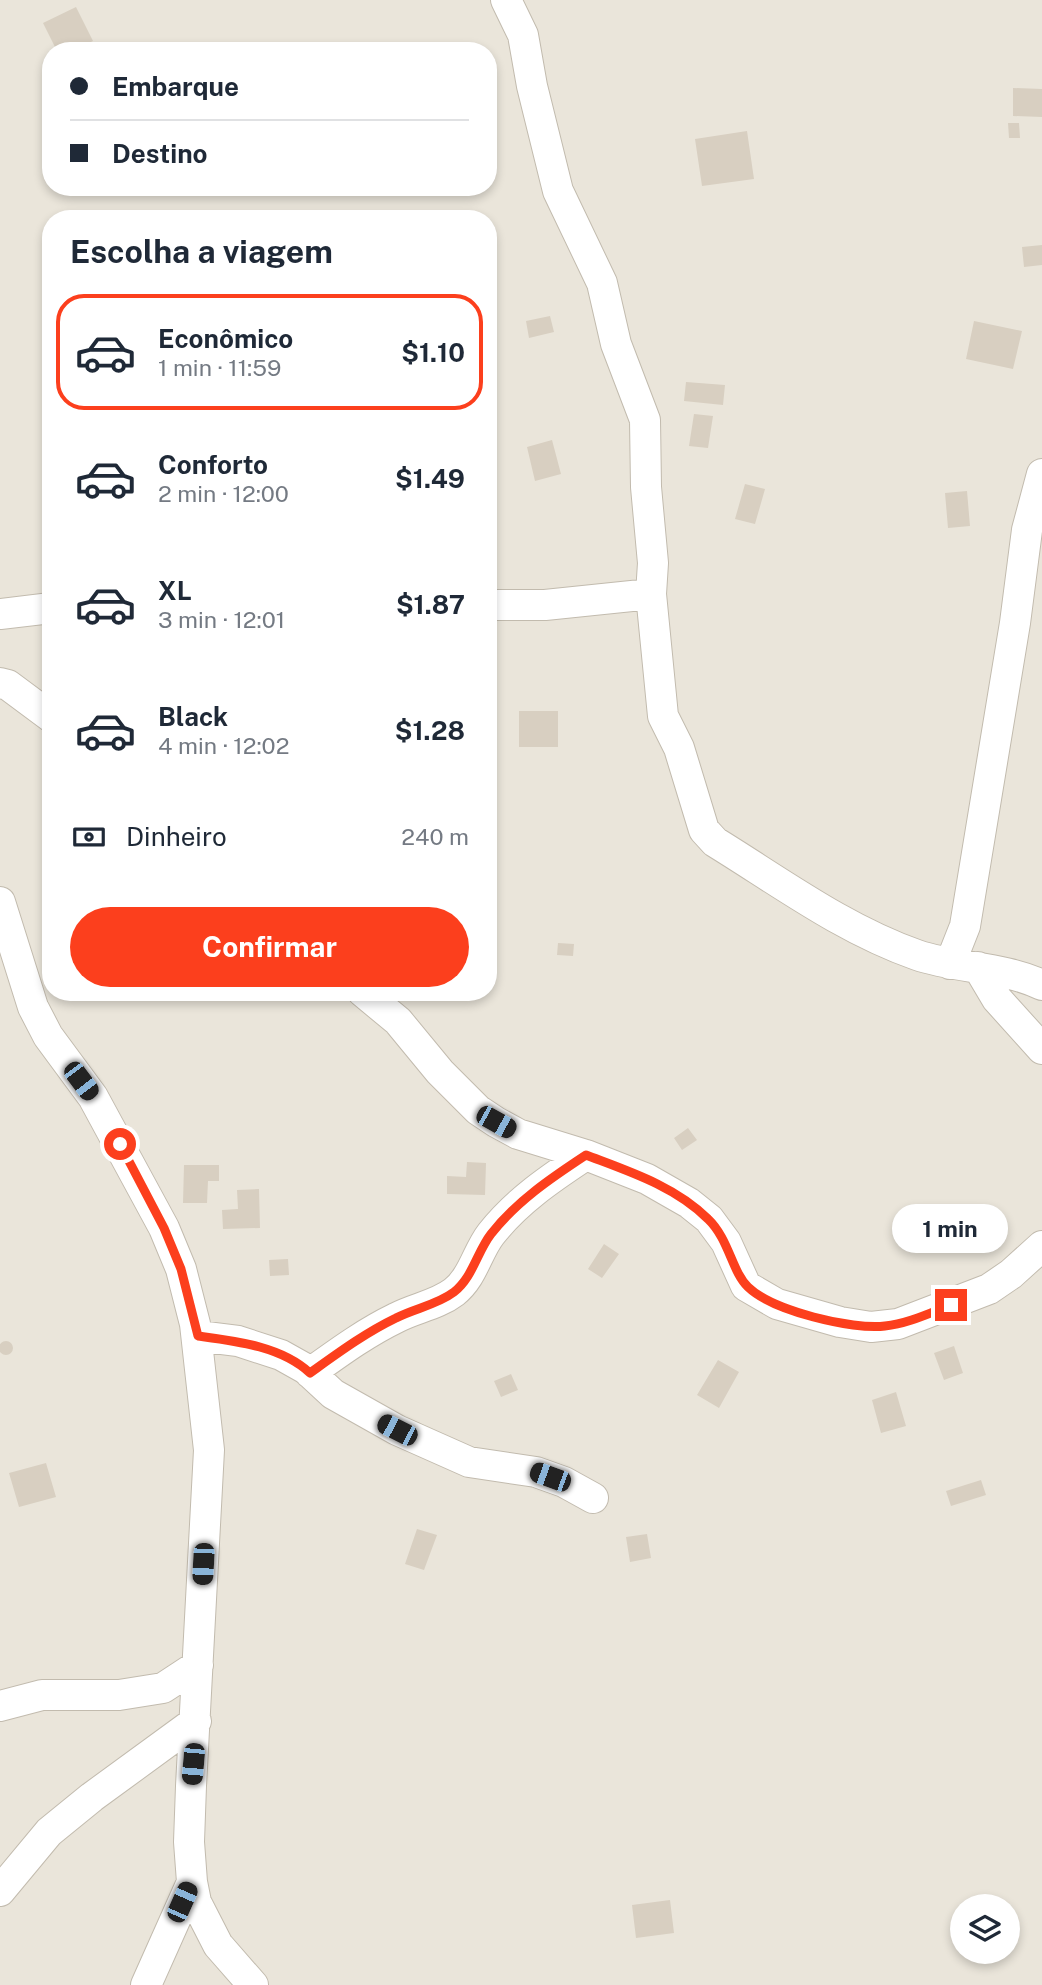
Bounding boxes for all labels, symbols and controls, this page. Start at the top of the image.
text: Embarque [112,71,239,102]
text: Destino [112,138,208,169]
text: Escolha a viagem [70,233,333,270]
icon: car [74,321,137,384]
text: Econômico [158,323,293,354]
text: $1.10 [401,337,465,368]
text: 1 min · 11:59 [158,354,281,381]
icon: car [74,447,137,510]
text: Conforto [158,449,268,480]
text: $1.49 [395,463,465,494]
text: 2 min · 12:00 [158,480,289,507]
icon: car [74,573,137,636]
text: XL [158,575,192,606]
text: $1.87 [396,589,465,620]
text: 3 min · 12:01 [158,606,285,633]
icon: car [74,699,137,762]
text: Black [158,701,228,732]
text: $1.28 [395,715,465,746]
text: 4 min · 12:02 [158,732,289,759]
icon: cash [70,818,108,856]
text: Dinheiro [126,821,227,852]
text: 240 m [401,823,469,850]
button: Confirmar [70,907,469,987]
car [60,1058,103,1104]
car [473,1103,520,1141]
route start [104,1128,136,1160]
callout: 1 min [893,1204,1009,1252]
text: 1 min [922,1215,978,1242]
route end [935,1289,967,1321]
car [374,1411,421,1449]
car [527,1460,574,1494]
car [192,1542,215,1586]
car [181,1742,206,1786]
car [164,1879,201,1925]
map controls [950,1894,1020,1964]
button: layers [950,1894,1020,1964]

